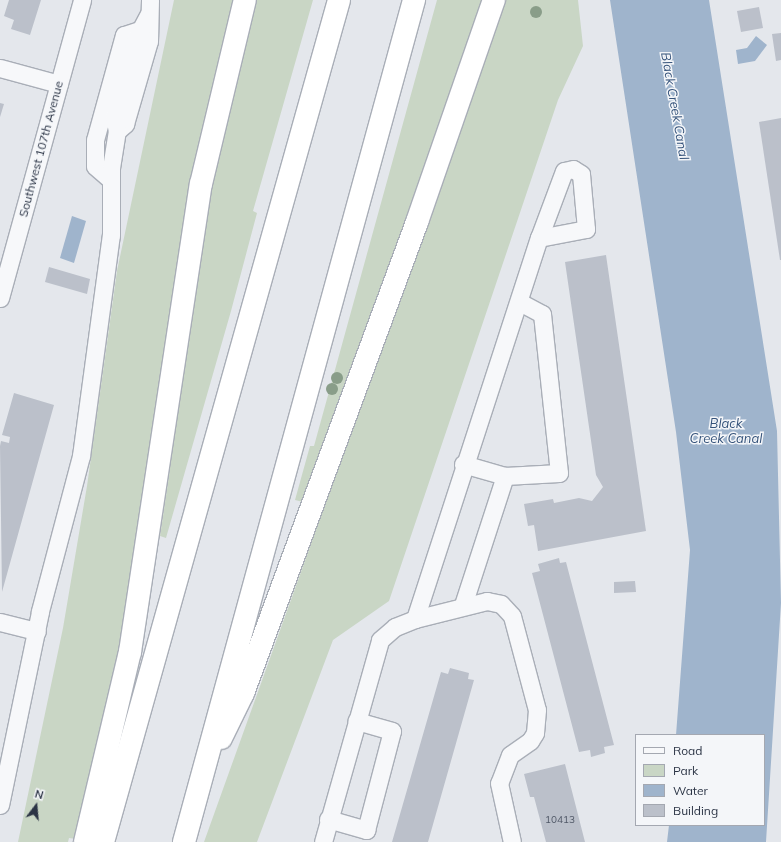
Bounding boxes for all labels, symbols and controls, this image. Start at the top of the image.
water label: Black Creek Canal [658,51,692,161]
street label: Southwest 107th Avenue [16,79,66,219]
water label: Black Creek Canal [690,416,762,447]
legend [635,734,765,826]
text: Road [673,743,702,758]
text: Park [673,763,698,778]
text: Water [673,783,708,798]
north arrow [16,786,56,826]
text: N [33,787,45,802]
text: Building [673,803,718,818]
house number: 10413 [545,814,575,826]

